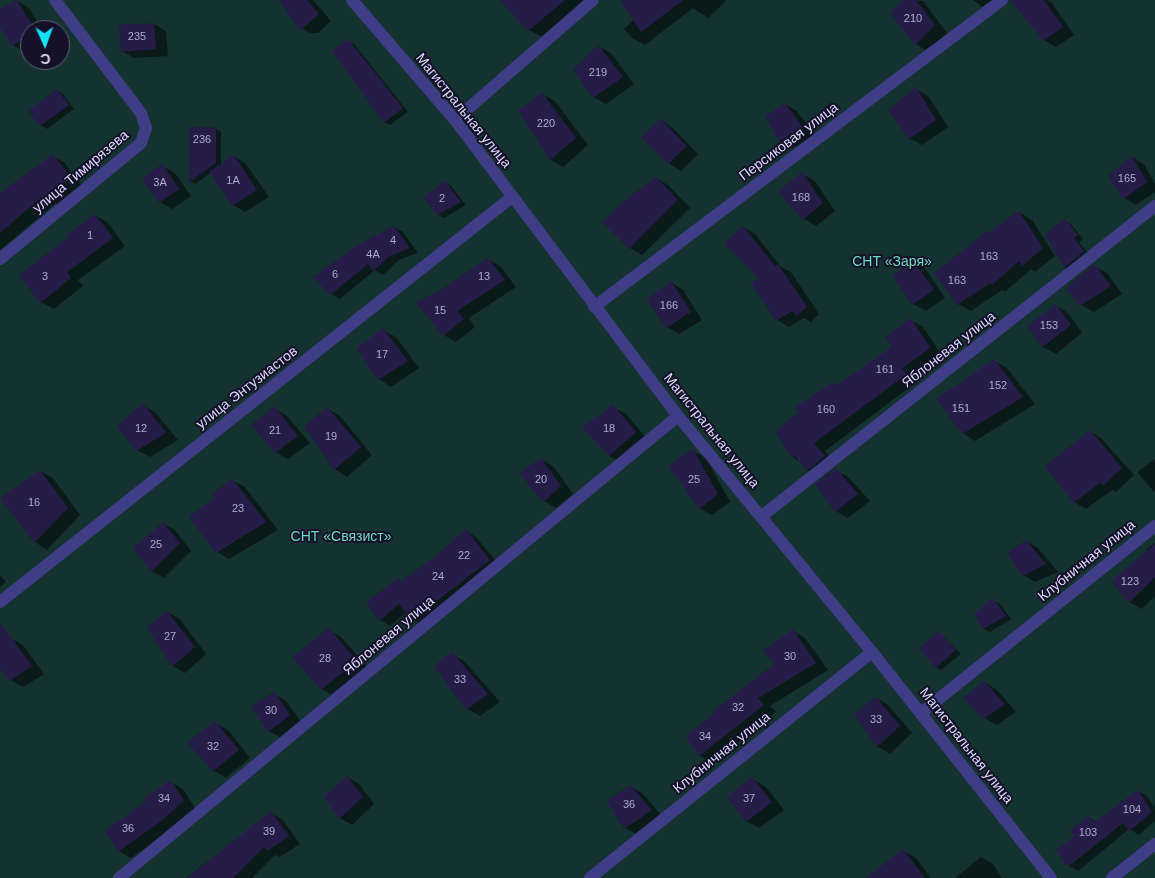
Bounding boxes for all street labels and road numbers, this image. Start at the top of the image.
street label: Магистральная улица [412,50,514,172]
street label: Персиковая улица [736,99,842,185]
street label: улица Тимирязева [30,127,132,217]
street label: Яблоневая улица [899,308,999,392]
street label: улица Энтузиастов [193,343,301,433]
street label: Магистральная улица [660,370,762,492]
street label: Клубничная улица [1035,517,1139,605]
street label: Яблоневая улица [340,593,438,679]
street label: Магистральная улица [916,685,1016,807]
street label: Клубничная улица [670,709,774,797]

